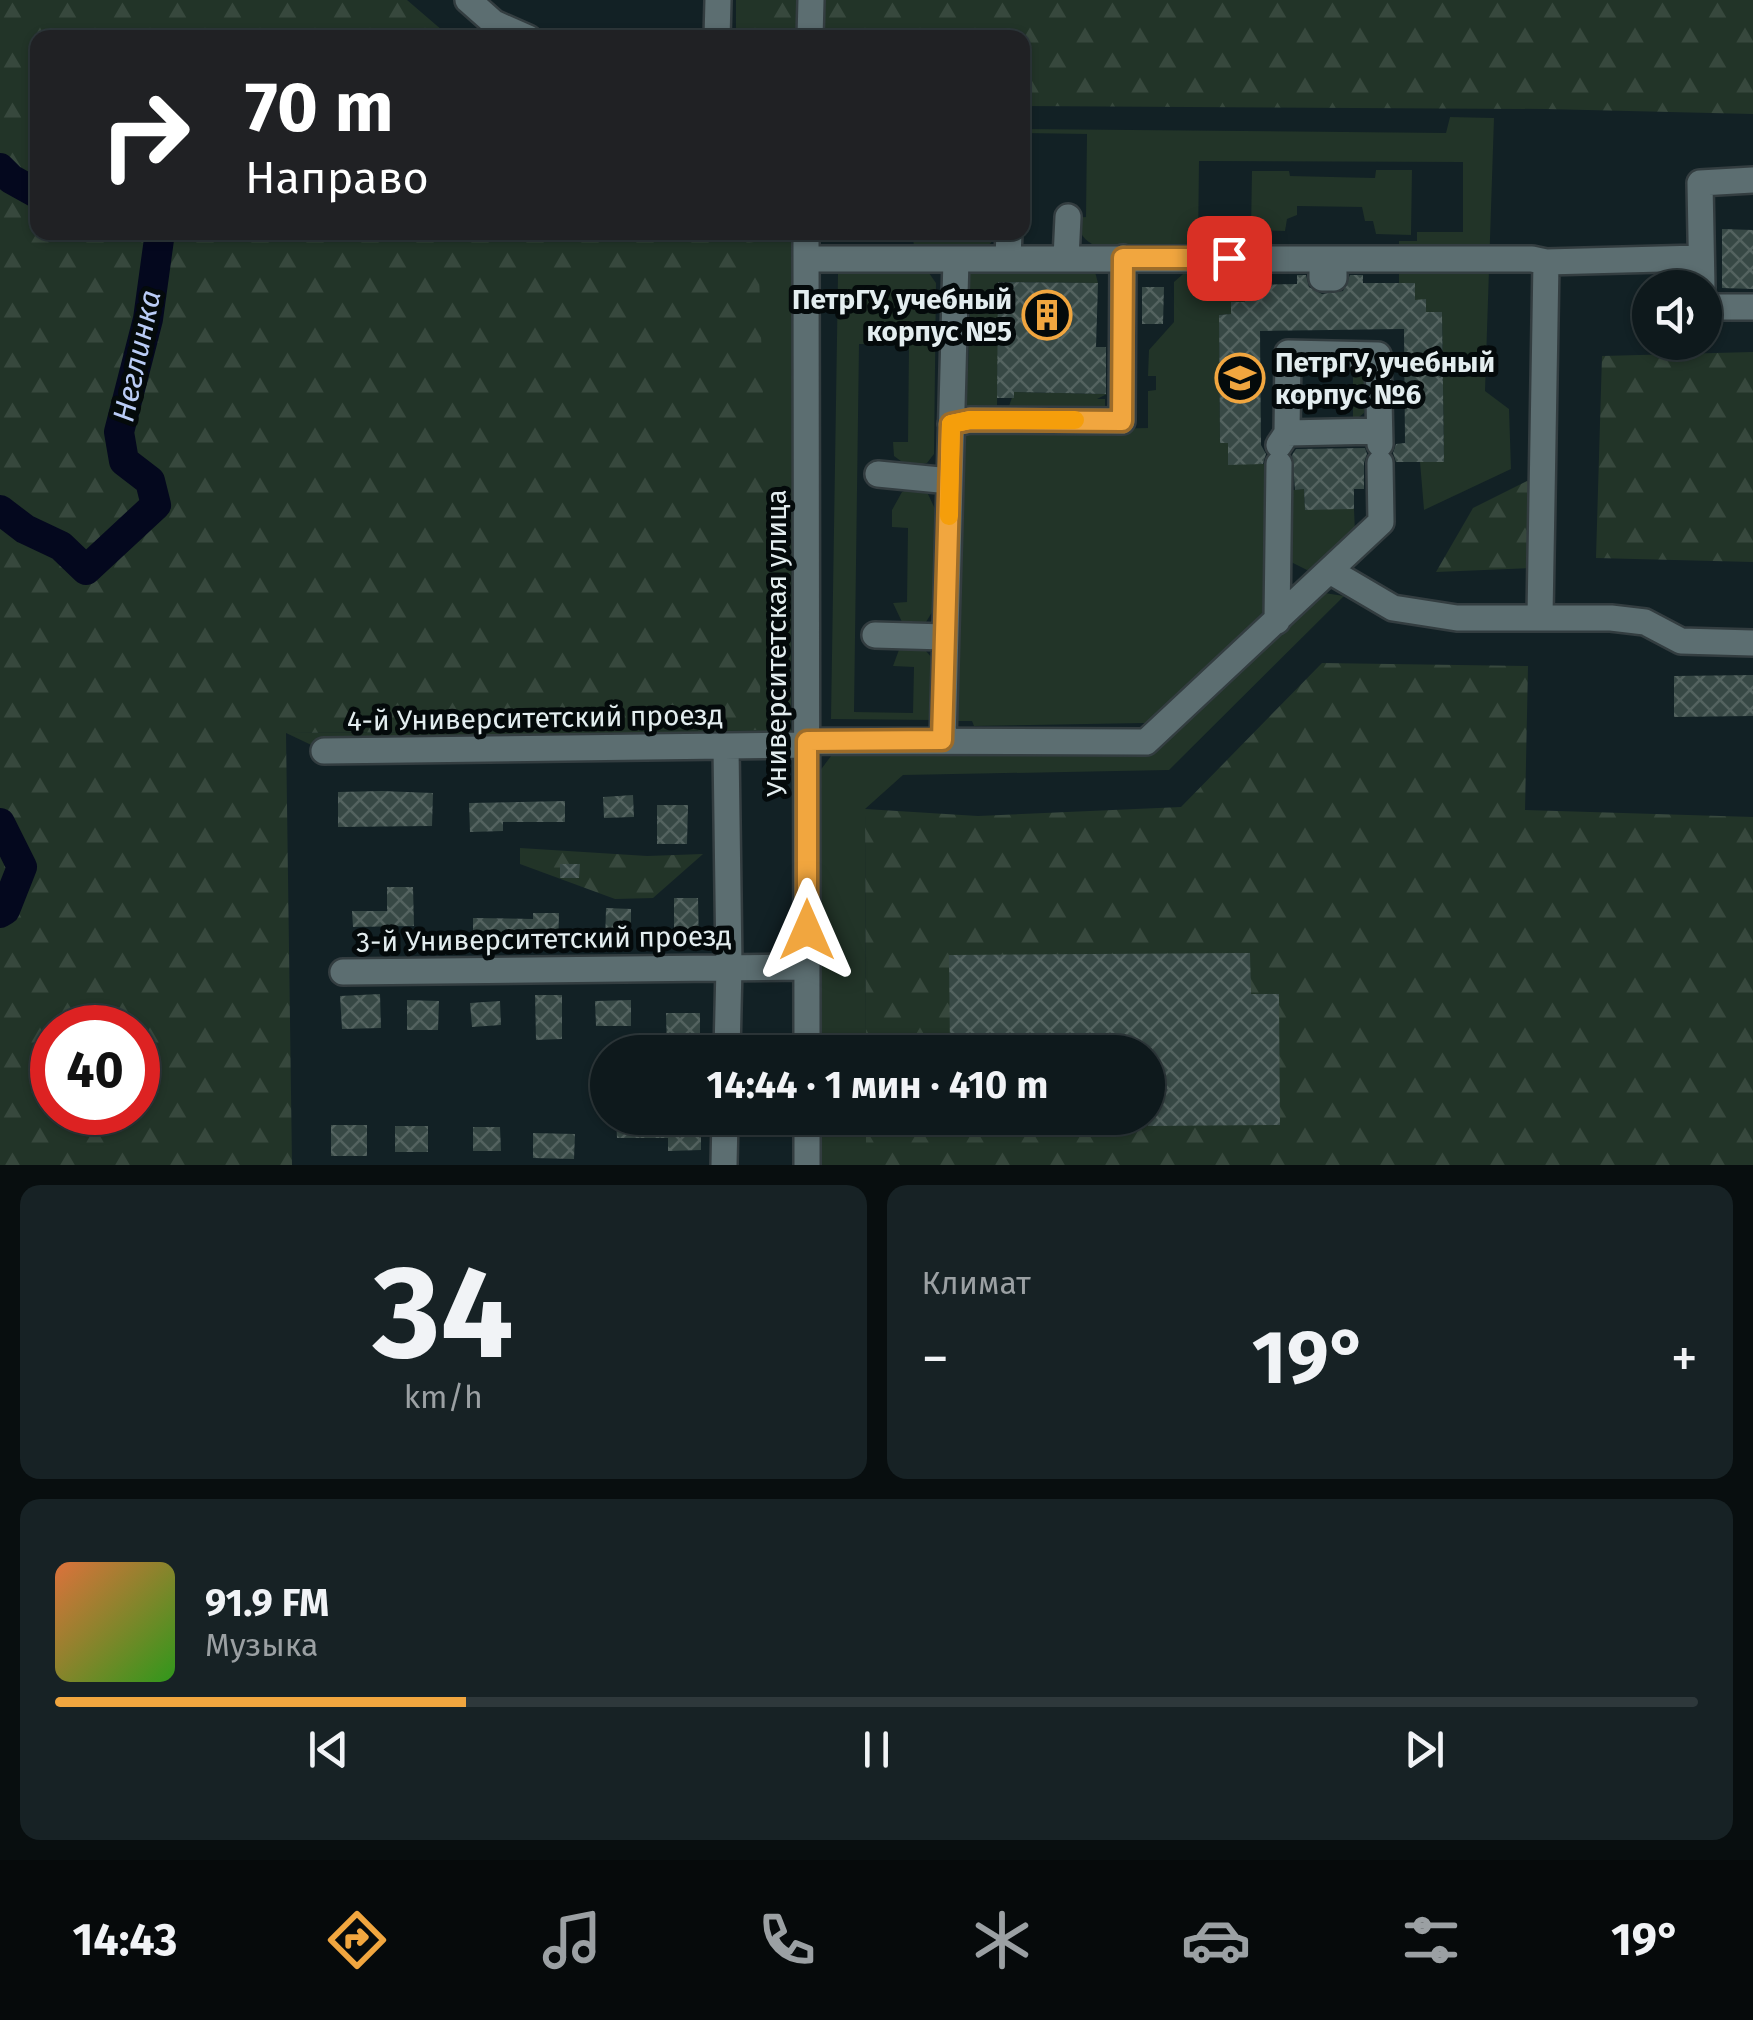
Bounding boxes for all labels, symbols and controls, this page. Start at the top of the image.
text: 70 m [245,66,394,150]
icon: right [80,70,210,200]
text: Направо [245,151,429,205]
pin [1187,216,1272,301]
icon: arrive [1202,231,1257,286]
map controls [1632,270,1722,360]
button: sound [1632,270,1722,360]
place label: ПетрГУ, учебный корпус №5 [792,283,1012,348]
water label: Неглинка [105,287,169,425]
building icon: ПетрГУ, учебный корпус №5 [1021,289,1073,341]
place label: ПетрГУ, учебный корпус №6 [1275,346,1495,411]
school or university icon: ПетрГУ, учебный корпус №6 [1214,352,1266,404]
street label: Университетская улица [760,489,793,797]
street label: 4-й Университетский проезд [346,698,724,738]
position arrow [755,878,859,982]
street label: 3-й Университетский проезд [356,919,732,959]
speed limit sign: 40 [30,1005,160,1135]
text: 14:44 · 1 мин · 410 m [707,1062,1048,1108]
text: 34 [373,1235,514,1391]
text: Климат [922,1264,1031,1302]
text: 19° [1252,1313,1368,1403]
text: − [922,1326,949,1392]
text: + [1671,1326,1698,1392]
text: km/h [404,1378,483,1416]
text: 91.9 FM [205,1580,329,1626]
text: Музыка [205,1626,318,1664]
icon: previous [301,1722,356,1777]
icon: pause [849,1722,904,1777]
icon: next [1397,1722,1452,1777]
icon: directions [322,1905,392,1975]
icon: music [537,1905,607,1975]
icon: phone [752,1905,822,1975]
icon: climate [967,1905,1037,1975]
icon: car [1181,1905,1251,1975]
icon: filters [1396,1905,1466,1975]
text: 14:43 [72,1913,177,1967]
text: 19° [1611,1913,1681,1967]

